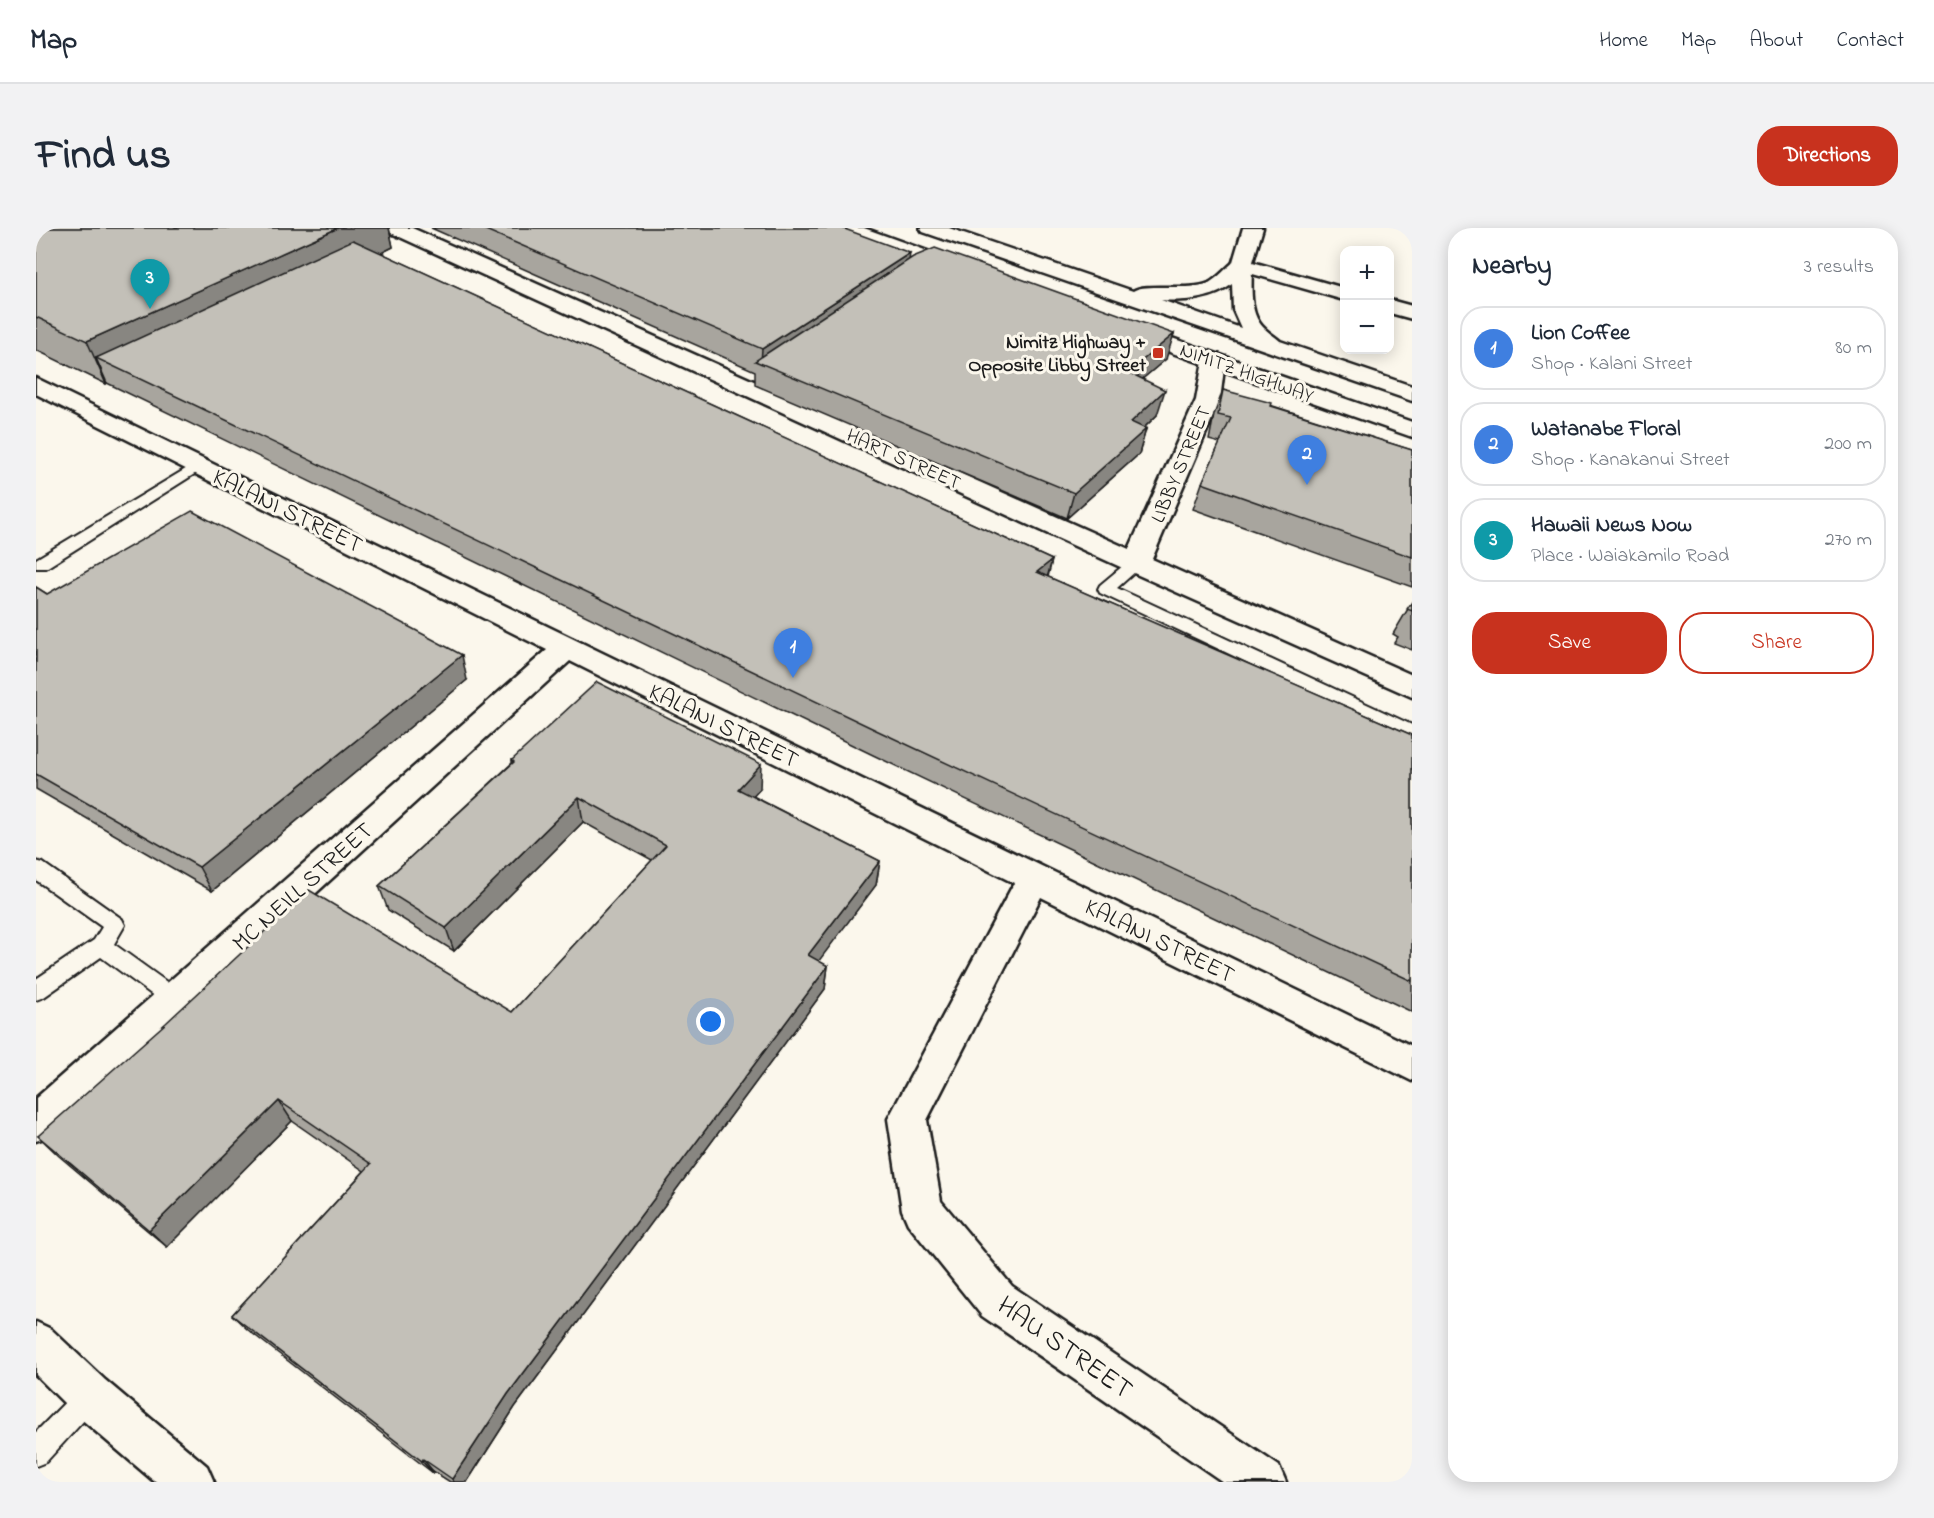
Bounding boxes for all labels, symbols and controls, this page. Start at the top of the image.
text: Map [30,21,77,62]
text: Home [1599,26,1648,56]
text: Map [1681,26,1716,56]
text: About [1749,26,1803,56]
text: Contact [1836,26,1904,56]
text: Find us [36,126,171,187]
button: Directions [1757,126,1898,186]
map controls [1340,246,1394,354]
button: + [1340,246,1394,300]
text: Nearby [1472,248,1551,286]
text: 3 results [1804,253,1874,282]
pin: 3 [130,260,170,309]
button: − [1340,300,1394,354]
text: Lion Coffee [1531,318,1630,350]
place label: Nimitz Highway + Opposite Libby Street [968,329,1146,382]
text: 1 [1490,334,1497,363]
text: 80 m [1835,334,1872,363]
street label: NIMITZ HIGHWAY [1175,337,1317,412]
marker: Nimitz Highway + Opposite Libby Street [1151,346,1165,360]
text: Shop · Kalani Street [1531,350,1692,379]
street label: LIBBY STREET [1145,402,1220,528]
text: Watanabe Floral [1531,414,1681,446]
street label: HART STREET [841,422,965,498]
text: 2 [1489,430,1498,459]
text: 200 m [1824,430,1872,459]
pin: 2 [1288,436,1326,485]
text: Shop · Kanakanui Street [1531,446,1730,475]
street label: KALANI STREET [206,461,368,564]
text: Hawaii News Now [1531,510,1692,542]
text: 3 [1489,526,1498,555]
text: 270 m [1825,526,1872,555]
text: Place · Waiakamilo Road [1531,542,1729,571]
button: Save [1472,612,1667,674]
button: Share [1679,612,1874,674]
pin: 1 [774,628,813,678]
street label: KALANI STREET [642,676,804,779]
street label: MC NEILL STREET [225,815,382,961]
street label: KALANI STREET [1078,891,1240,994]
your location [696,1007,725,1036]
street label: HAU STREET [988,1287,1140,1411]

